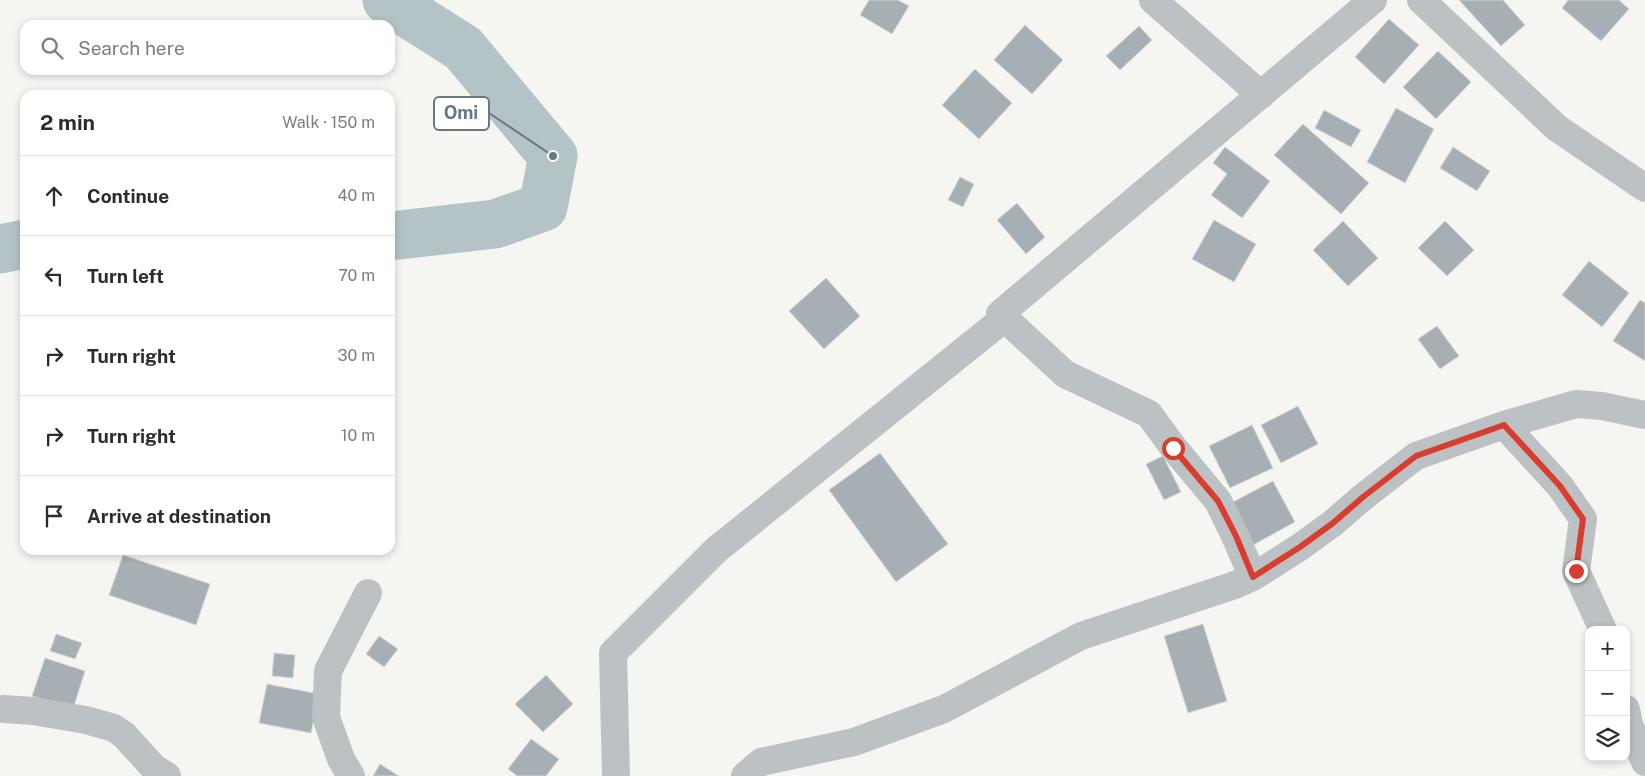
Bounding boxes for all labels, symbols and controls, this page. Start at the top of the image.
search box [20,20,395,75]
icon: search [38,34,66,62]
text: Search here [78,37,185,59]
callout: Omi [434,97,489,130]
text: Omi [444,102,478,123]
text: 2 min [40,110,95,135]
text: Walk · 150 m [282,113,375,132]
icon: ahead [40,182,68,210]
text: Continue [87,185,169,207]
text: 40 m [337,186,375,205]
icon: left [40,262,68,290]
text: Turn left [87,265,164,287]
text: 70 m [338,266,375,285]
icon: right [40,342,68,370]
text: Turn right [87,345,176,367]
text: 30 m [338,346,375,365]
icon: right [40,422,68,450]
text: Turn right [87,425,176,447]
text: 10 m [341,426,375,445]
route start [1162,437,1185,460]
icon: arrive [40,502,68,530]
text: Arrive at destination [87,505,271,527]
route end [1565,560,1588,583]
map controls [1585,626,1630,761]
button: + [1585,626,1630,671]
button: − [1585,671,1630,716]
button: layers [1585,716,1630,761]

